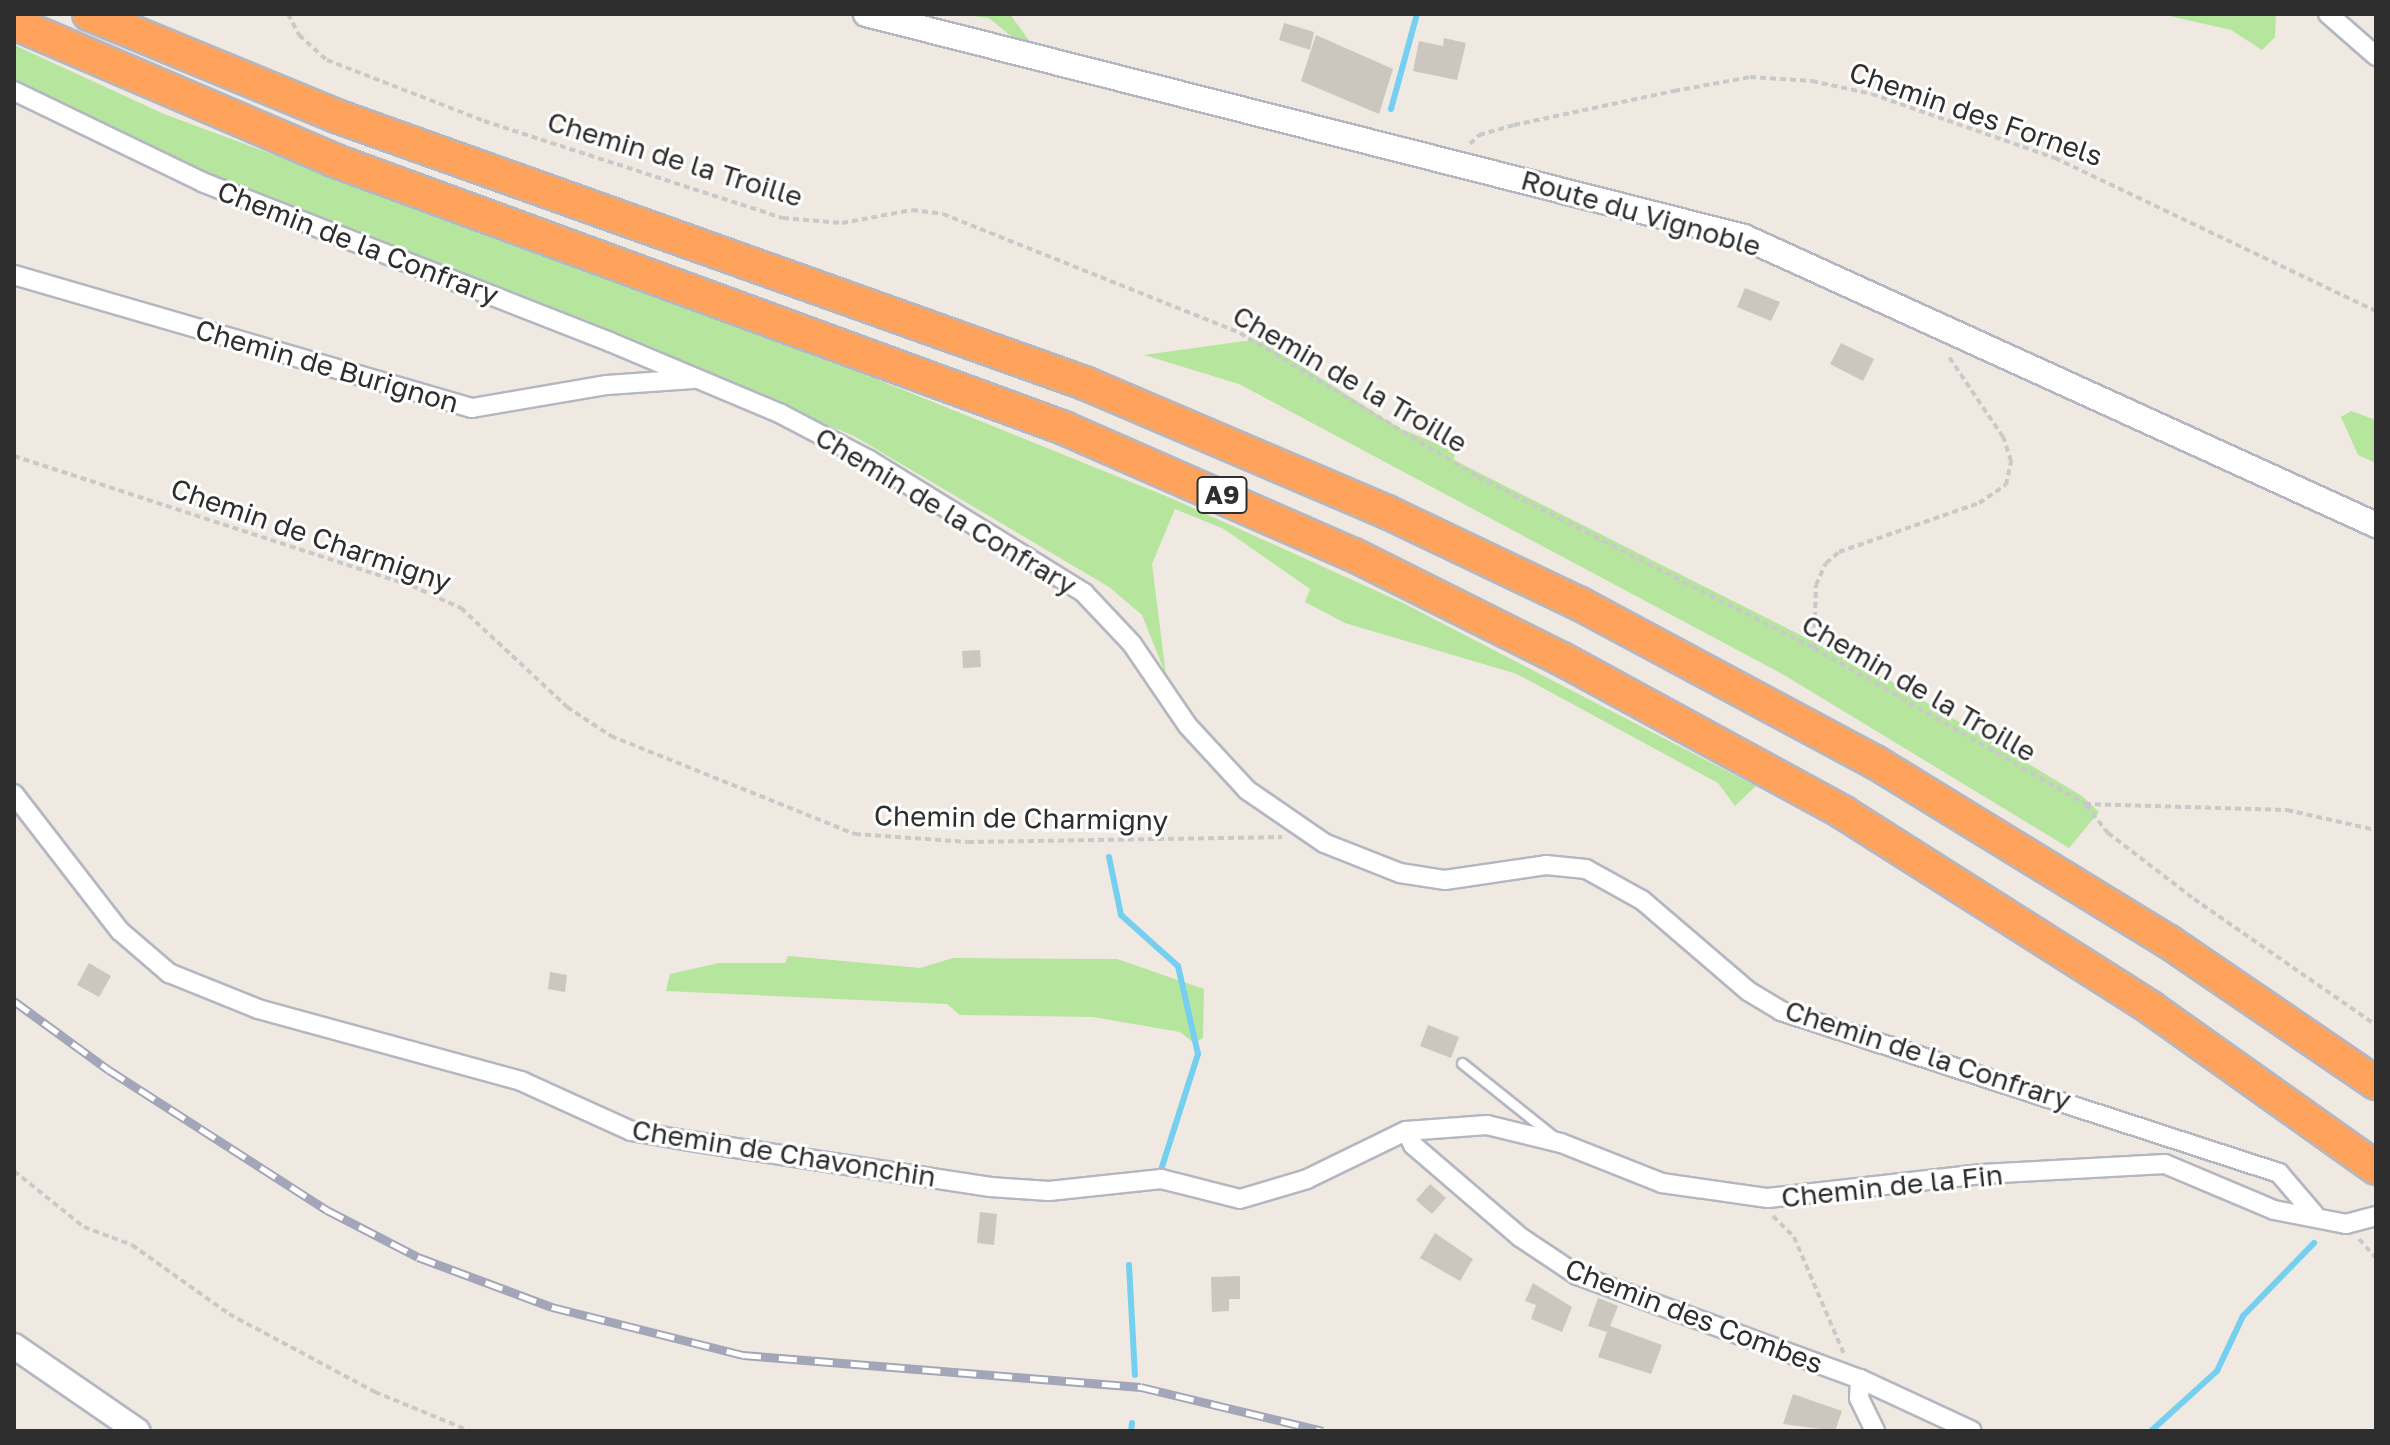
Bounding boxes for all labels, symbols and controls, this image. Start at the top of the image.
street label: Chemin des Fornels [1845,55,2107,173]
street label: Chemin de la Troille [543,104,807,214]
street label: Route du Vignoble [1517,163,1765,263]
street label: Chemin de la Confrary [213,174,503,312]
street label: Chemin de la Troille [1227,298,1473,460]
street label: Chemin de Burignon [192,312,462,420]
street label: Chemin de la Confrary [809,420,1083,602]
street label: Chemin de Charmigny [166,471,456,599]
road number: A9 [1196,473,1248,517]
street label: Chemin de la Troille [1796,607,2042,769]
street label: Chemin de Charmigny [874,799,1168,837]
street label: Chemin de la Confrary [1781,993,2075,1117]
street label: Chemin de Chavonchin [630,1112,938,1194]
street label: Chemin de la Fin [1780,1158,2004,1214]
street label: Chemin des Combes [1560,1251,1828,1381]

